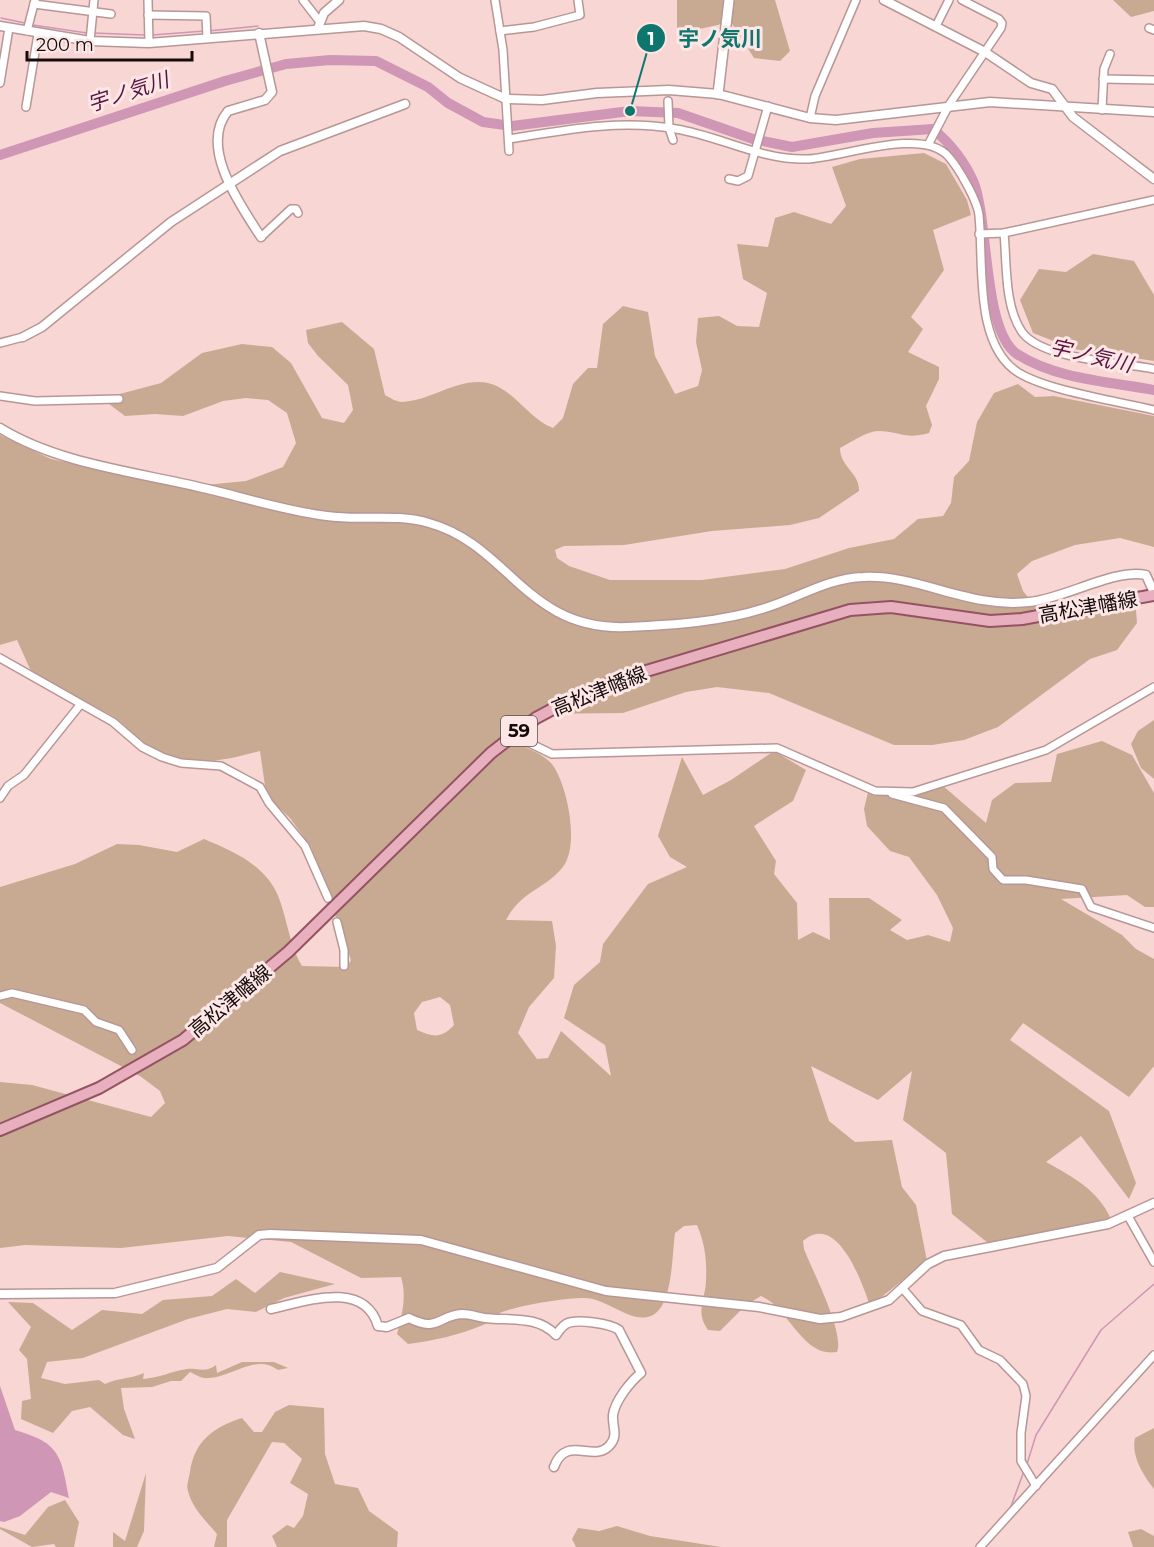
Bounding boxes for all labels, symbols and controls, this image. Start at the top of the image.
callout: 宇ノ気川 [636,19,774,58]
scale bar [27,24,192,62]
text: 宇ノ気川 [678,26,762,51]
text: 1 [647,28,655,50]
text: 200 m [36,34,94,56]
water label: 宇ノ気川 [84,66,174,116]
water label: 宇ノ気川 [1047,334,1137,378]
street label: 高松津幡線 [1037,586,1139,628]
street label: 高松津幡線 [548,661,650,721]
road number: 59 [501,716,537,746]
street label: 高松津幡線 [184,960,276,1042]

